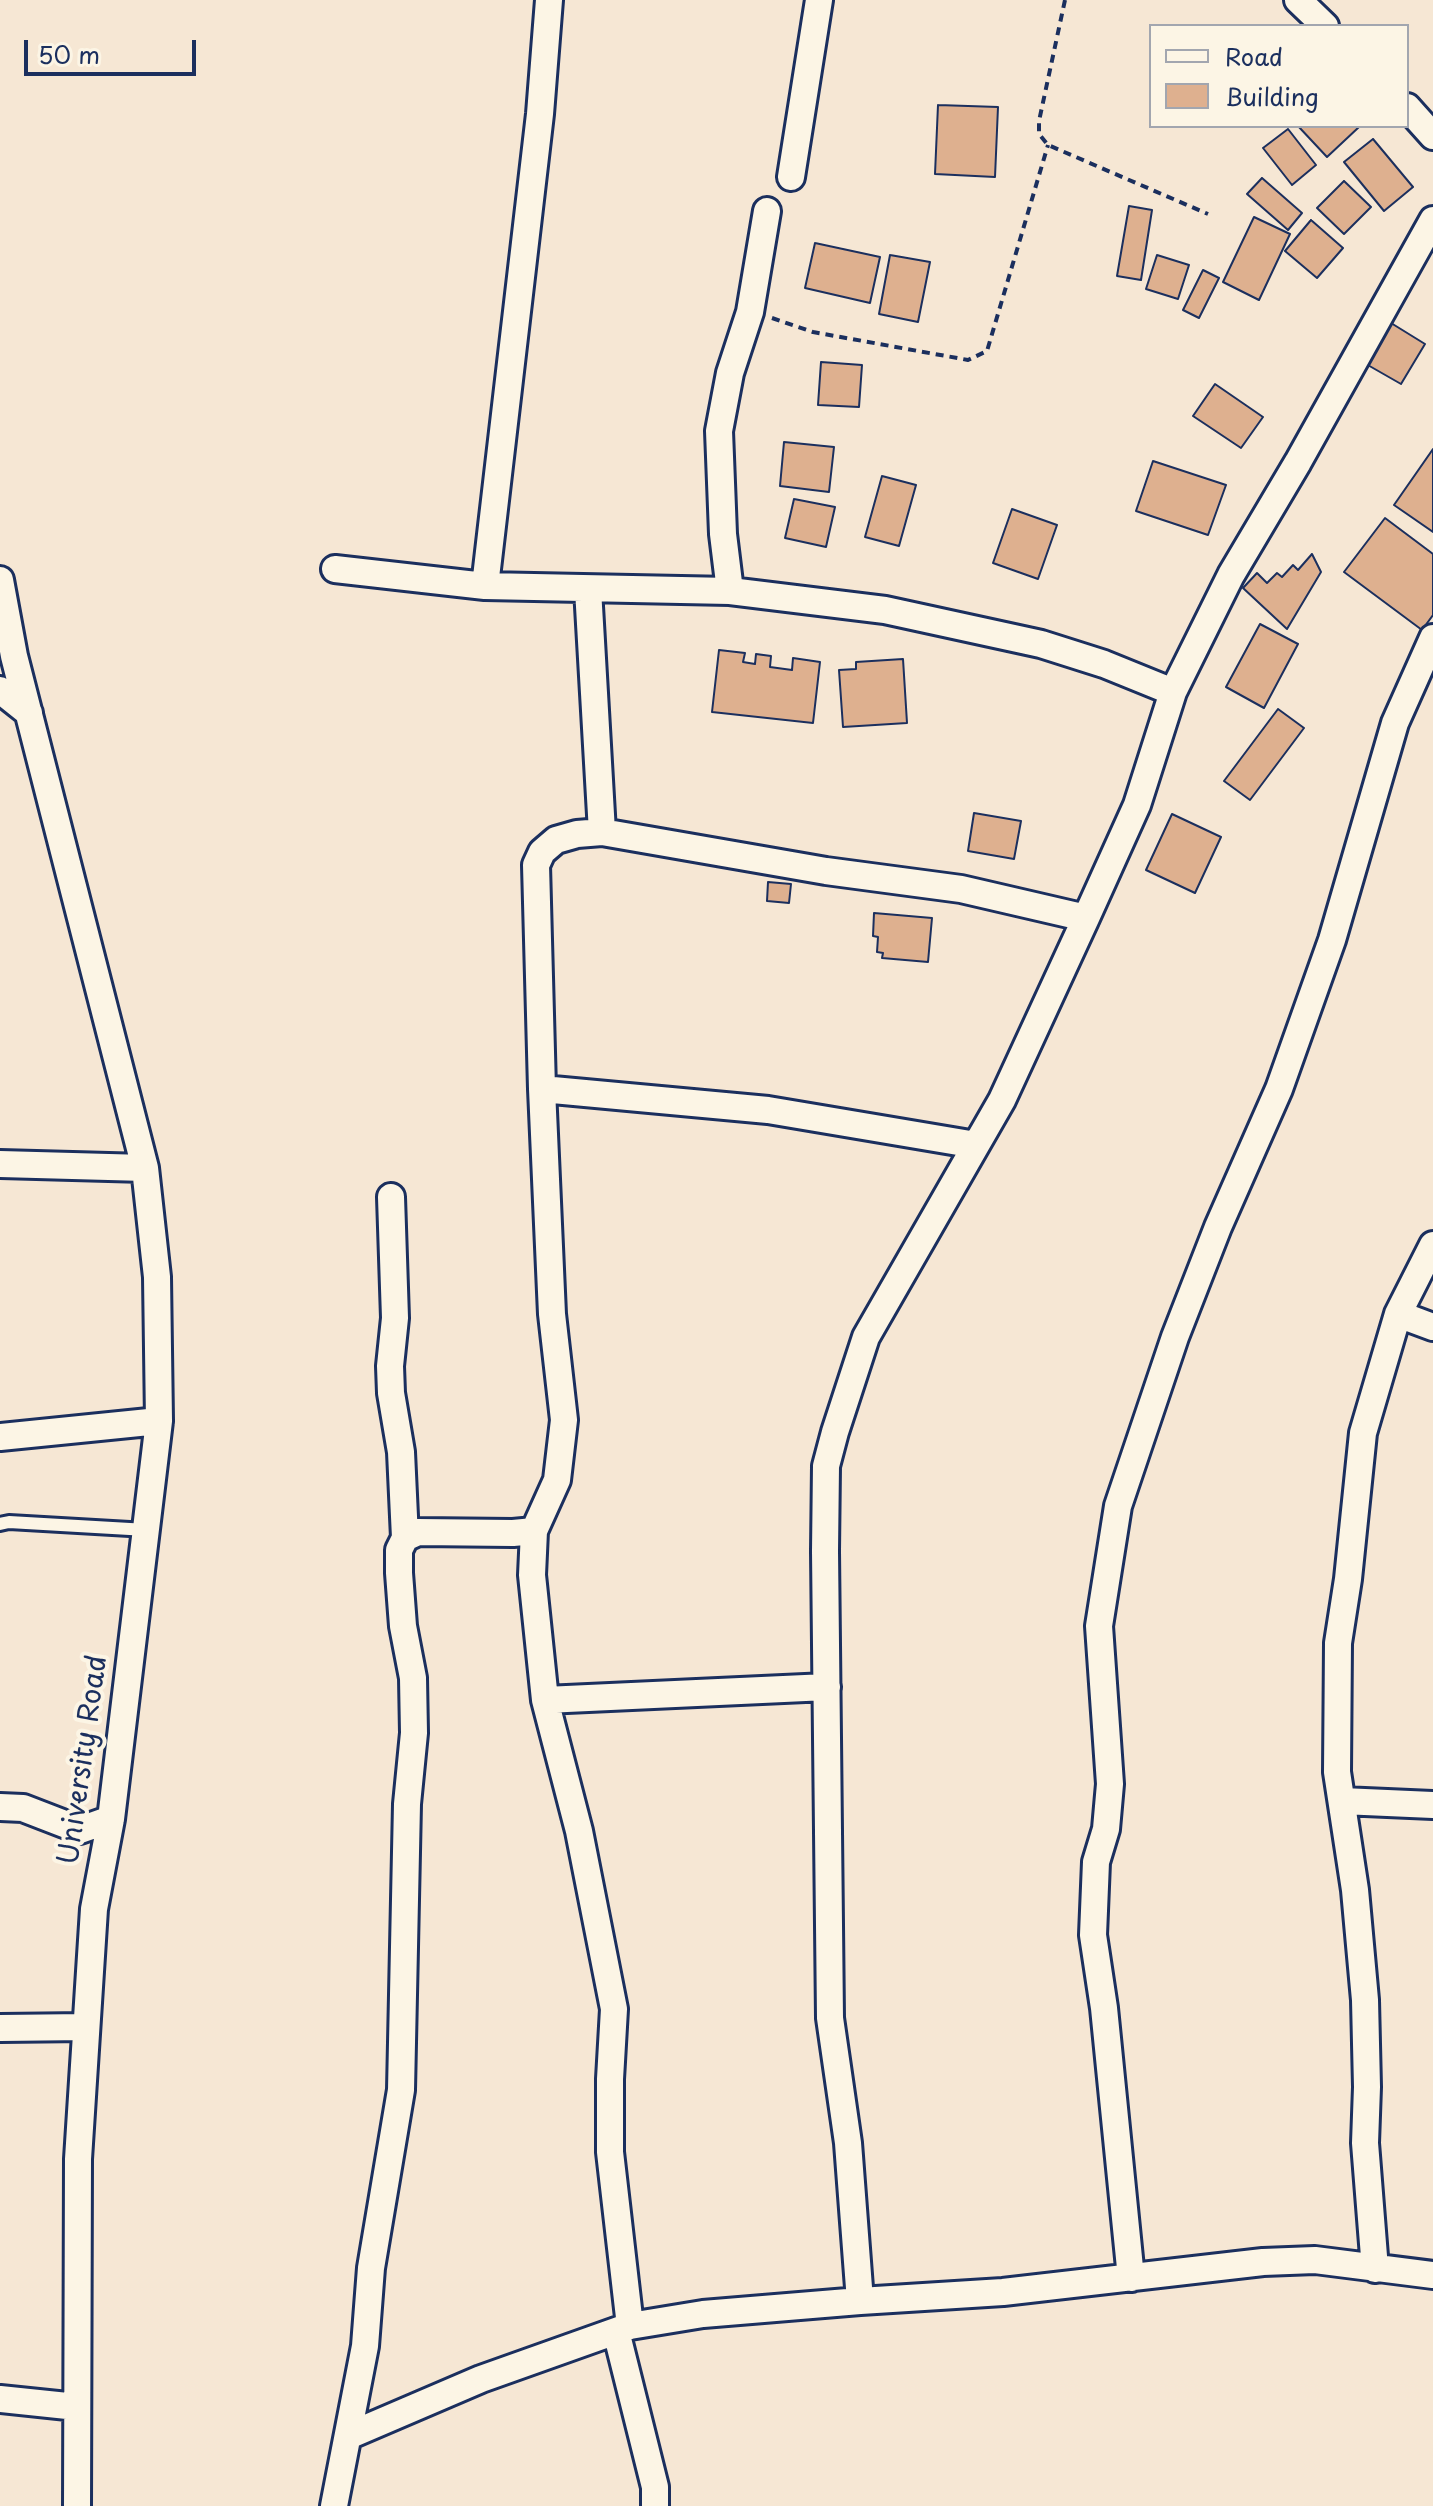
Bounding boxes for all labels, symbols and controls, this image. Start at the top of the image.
scale bar [28,24,200,74]
legend [1149,24,1409,128]
text: 50 m [38,36,100,72]
text: Road [1225,38,1283,74]
text: Building [1225,78,1319,114]
street label: University Road [53,1653,115,1867]

